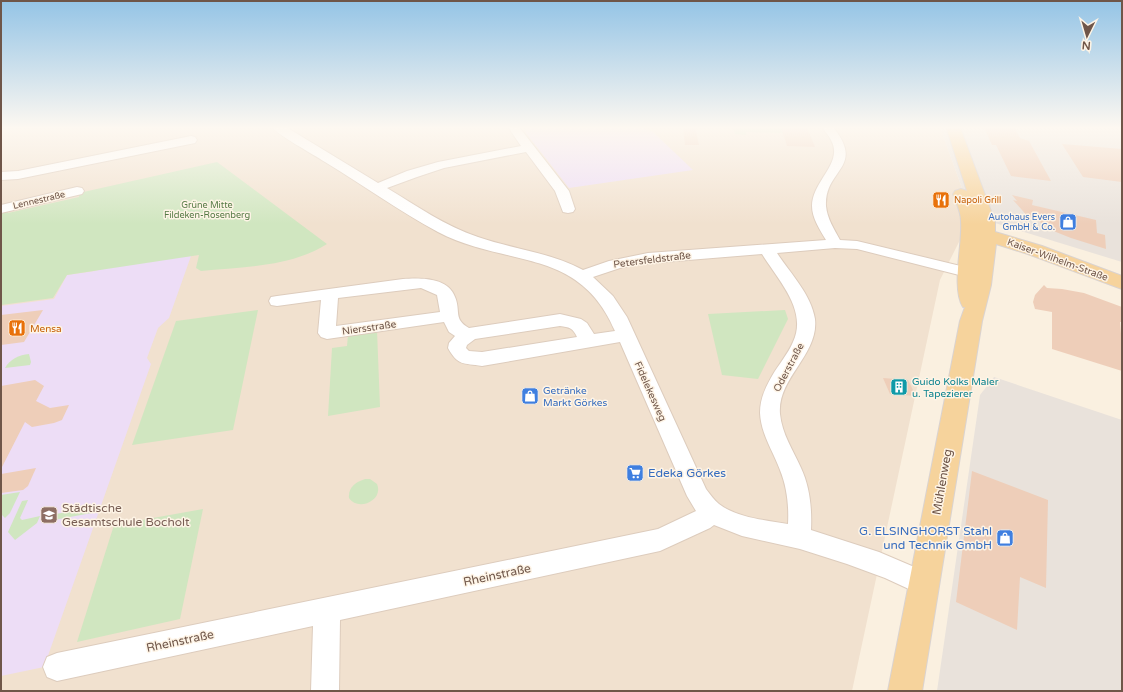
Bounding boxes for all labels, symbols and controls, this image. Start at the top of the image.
north arrow [1067,16,1107,56]
text: N [1081,39,1091,52]
street label: Lennestraße [12,189,66,212]
restaurant icon: Napoli Grill [931,190,951,210]
place label: Napoli Grill [954,195,1001,206]
park label: Grüne Mitte Fildeken-Rosenberg [164,200,250,221]
place label: Autohaus Evers GmbH & Co. [988,212,1055,233]
shop icon: Autohaus Evers GmbH & Co. [1058,212,1078,232]
street label: Kaiser-Wilhelm-Straße [1006,236,1110,284]
street label: Petersfeldstraße [613,249,692,271]
restaurant icon: Mensa [7,318,27,338]
street label: Niersstraße [341,318,397,338]
place label: Mensa [30,323,62,335]
street label: Oderstraße [771,341,807,394]
street label: Fidelekesweg [632,360,669,423]
place label: Guido Kolks Maler u. Tapezierer [912,376,999,400]
building icon: Guido Kolks Maler u. Tapezierer [889,377,909,397]
place label: Getränke Markt Görkes [543,385,607,409]
shop icon: Getränke Markt Görkes [520,386,540,406]
street label: Mühlenweg [929,448,955,516]
supermarket icon: Edeka Görkes [625,463,645,483]
place label: Edeka Görkes [648,466,726,480]
place label: Städtische Gesamtschule Bocholt [62,501,190,529]
school or university icon: Städtische Gesamtschule Bocholt [39,505,59,525]
place label: G. ELSINGHORST Stahl und Technik GmbH [859,524,992,552]
shop icon: G. ELSINGHORST Stahl und Technik GmbH [995,528,1015,548]
street label: Rheinstraße [462,561,532,589]
street label: Rheinstraße [145,627,215,655]

